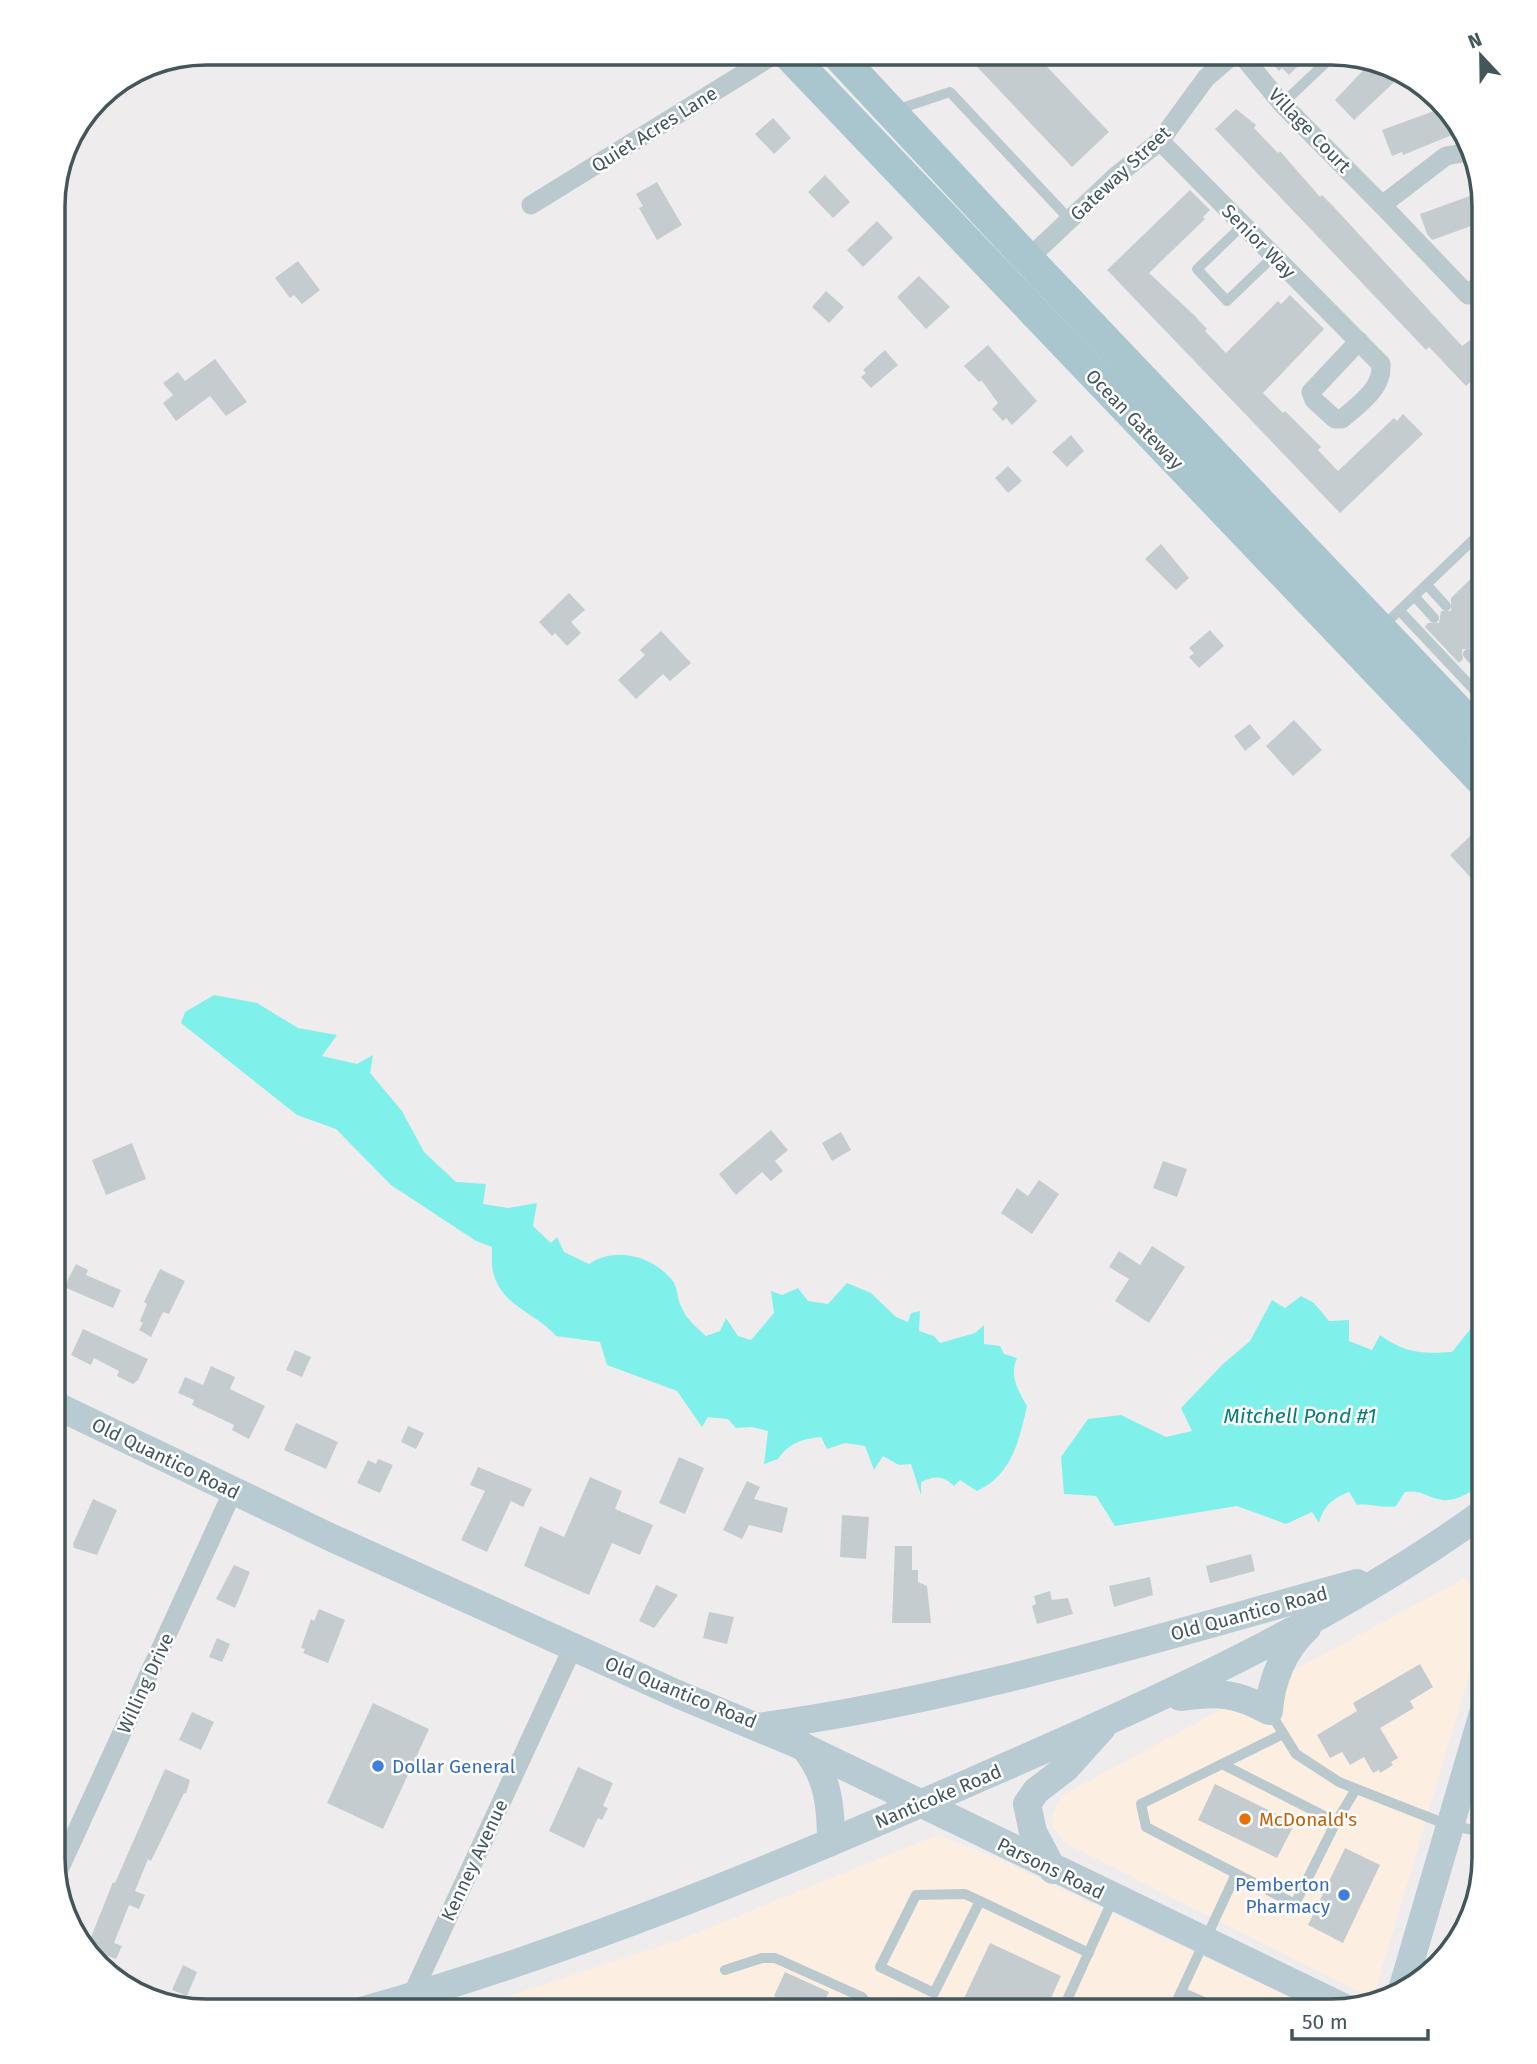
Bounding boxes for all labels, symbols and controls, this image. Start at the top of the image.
north arrow [1446,21,1516,91]
text: N [1465,28,1485,54]
street label: Quiet Acres Lane [587,82,721,177]
street label: Village Court [1264,83,1356,178]
street label: Gateway Street [1065,121,1175,226]
street label: Senior Way [1217,200,1301,284]
street label: Ocean Gateway [1081,364,1189,475]
water label: Mitchell Pond #1 [1224,1403,1376,1429]
street label: Old Quantico Road [88,1413,243,1504]
street label: Old Quantico Road [1168,1581,1330,1645]
street label: Willing Drive [112,1629,179,1737]
street label: Old Quantico Road [602,1652,760,1733]
place label: Dollar General [392,1755,516,1778]
marker: Dollar General [370,1758,386,1774]
street label: Nanticoke Road [871,1759,1005,1833]
street label: Kenney Avenue [436,1796,513,1925]
place label: McDonald's [1259,1808,1357,1831]
marker: McDonald's [1237,1811,1253,1827]
street label: Parsons Road [994,1833,1108,1904]
place label: Pemberton Pharmacy [1235,1873,1331,1918]
marker: Pemberton Pharmacy [1336,1887,1352,1903]
scale bar [1292,1997,1428,2041]
text: 50 m [1302,2009,1348,2035]

